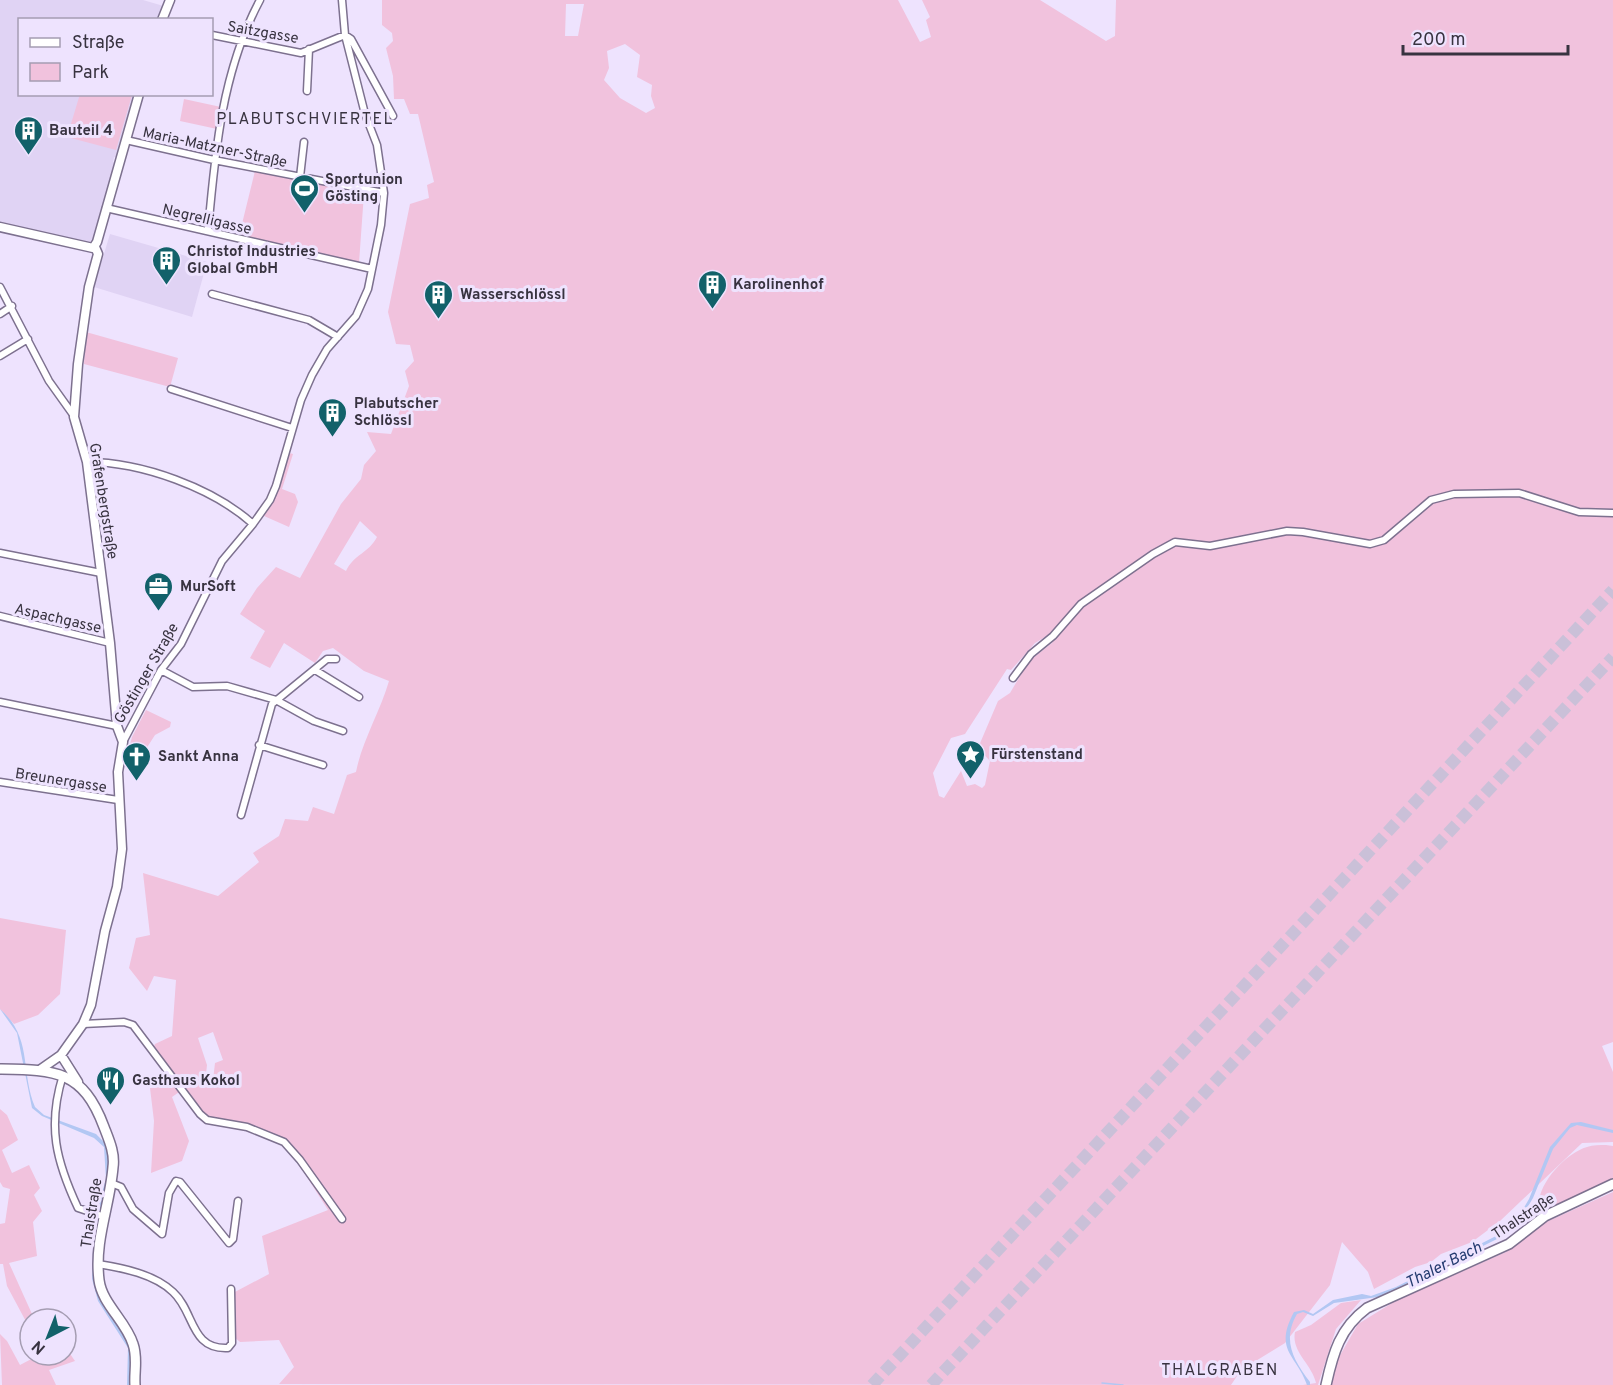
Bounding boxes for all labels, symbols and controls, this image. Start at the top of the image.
legend [18,18,213,96]
street label: Saitzgasse [226,18,300,49]
scale bar [1403,18,1568,56]
text: 200 m [1412,29,1465,52]
text: Straße [72,32,124,55]
text: Park [72,62,109,85]
district label: PLABUTSCHVIERTEL [216,110,394,130]
building icon: Bauteil 4 [12,114,44,156]
place label: Bauteil 4 [49,122,113,141]
street label: Maria-Matzner-Straße [141,124,289,173]
place label: Sportunion Gösting [325,171,403,207]
sports icon: Sportunion Gösting [288,172,320,214]
street label: Negrelligasse [160,201,253,240]
place label: Christof Industries Global GmbH [187,243,316,279]
building icon: Christof Industries Global GmbH [150,244,182,286]
building icon: Karolinenhof [696,268,728,310]
place label: Karolinenhof [733,276,824,295]
building icon: Wasserschlössl [423,278,455,320]
place label: Wasserschlössl [460,286,566,305]
place label: Plabutscher Schlössl [354,395,439,431]
building icon: Plabutscher Schlössl [317,396,349,438]
street label: Grafenbergstraße [84,442,121,561]
office icon: MurSoft [143,570,175,612]
place label: MurSoft [180,578,236,597]
street label: Aspachgasse [12,600,103,639]
street label: Göstinger Straße [111,620,184,727]
place icon: Fürstenstand [954,738,986,780]
church icon: Sankt Anna [121,740,153,782]
place label: Fürstenstand [991,746,1083,765]
place label: Sankt Anna [158,748,239,767]
street label: Breunergasse [13,765,108,798]
restaurant icon: Gasthaus Kokol [95,1064,127,1106]
place label: Gasthaus Kokol [132,1072,240,1091]
street label: Thalstraße [78,1177,107,1250]
street label: Thalstraße [1489,1190,1559,1245]
water label: Thaler Bach [1402,1238,1486,1294]
north arrow [18,1307,78,1367]
text: N [28,1335,50,1358]
district label: THALGRABEN [1161,1361,1279,1381]

